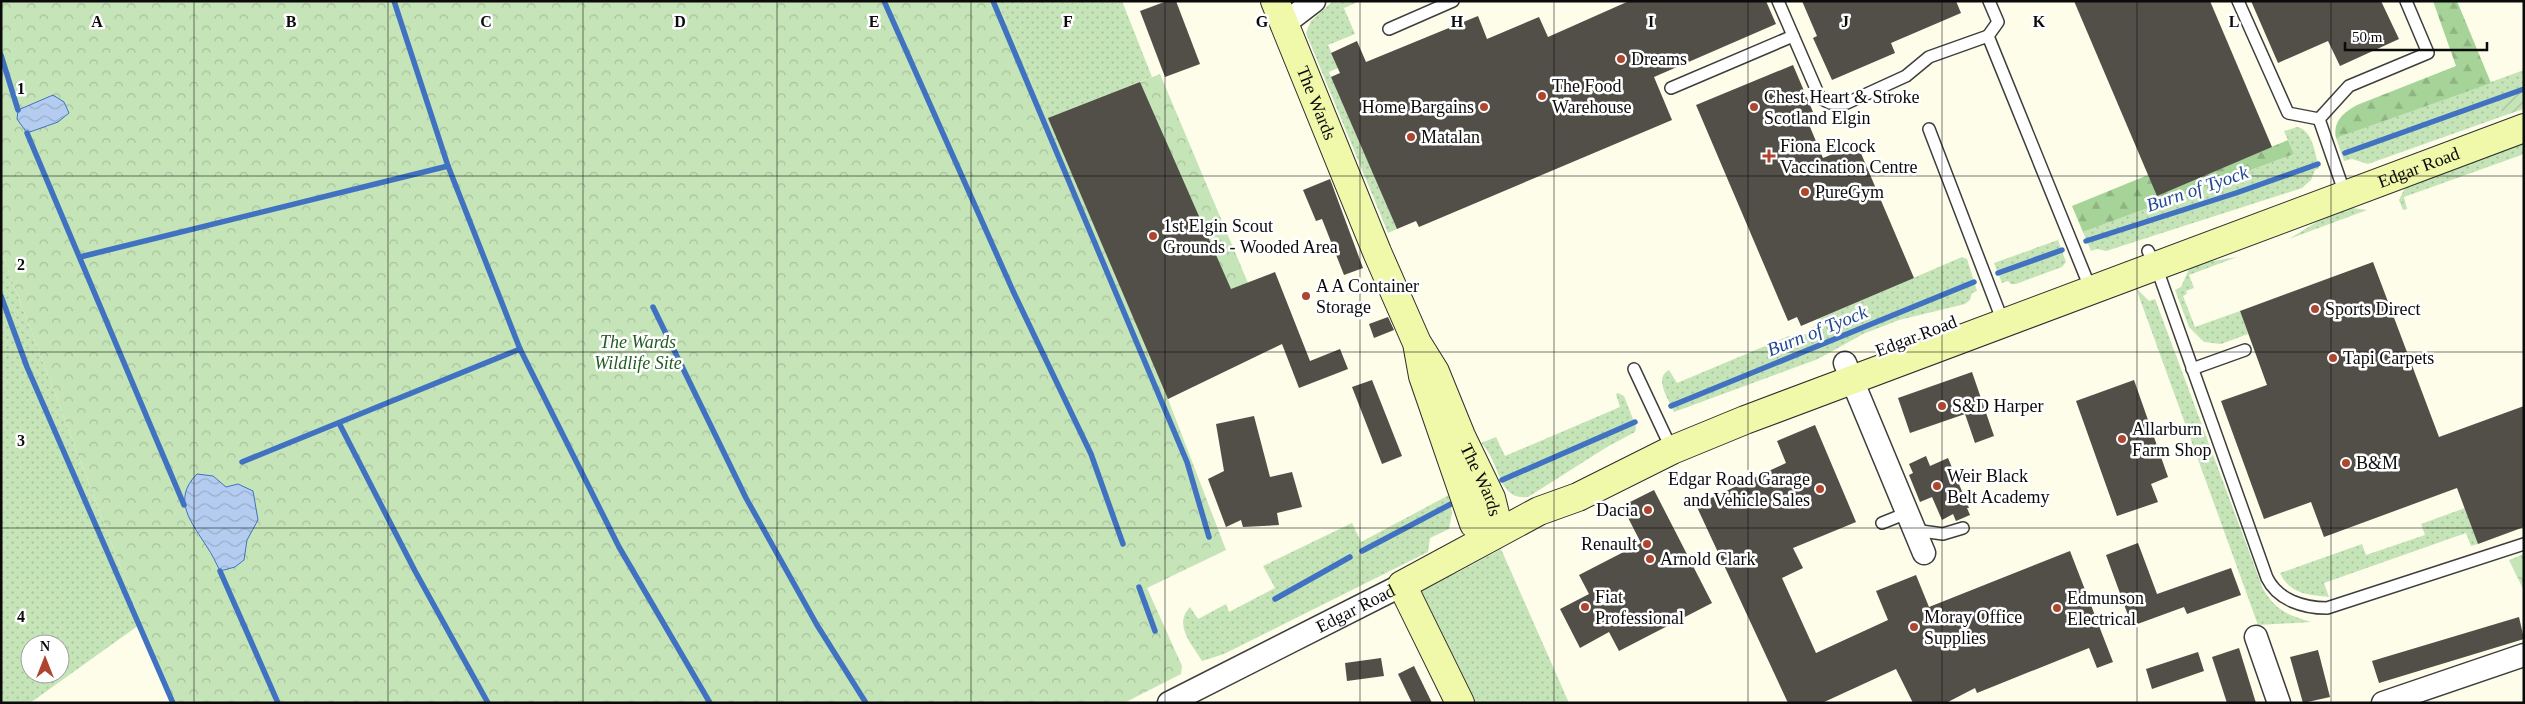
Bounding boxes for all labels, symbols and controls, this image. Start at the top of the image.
text: A [91,13,103,30]
text: B [286,13,297,30]
text: C [480,13,492,30]
text: D [674,13,686,30]
text: E [869,13,879,30]
text: F [1063,13,1073,30]
text: G [1256,13,1269,30]
text: H [1451,13,1464,30]
text: I [1648,13,1654,30]
text: J [1841,13,1849,30]
text: K [2033,13,2046,30]
text: L [2229,13,2239,30]
scale bar [2345,20,2488,52]
text: 50 m [2352,29,2383,45]
place label: Dreams [1631,49,1687,69]
marker: Dreams [1615,53,1627,65]
street label: The Wards [1293,63,1340,143]
place label: The Food Warehouse [1552,76,1632,117]
text: 1 [17,80,25,97]
place label: Chest Heart & Stroke Scotland Elgin [1764,87,1919,128]
marker: The Food Warehouse [1536,90,1548,102]
place label: Home Bargains [1362,97,1474,117]
marker: Home Bargains [1478,101,1490,113]
marker: Chest Heart & Stroke Scotland Elgin [1748,101,1760,113]
place label: Matalan [1421,127,1480,147]
marker: Matalan [1405,131,1417,143]
place label: Fiona Elcock Vaccination Centre [1780,136,1917,177]
street label: Edgar Road [2375,143,2462,192]
marker: Fiona Elcock Vaccination Centre [1762,149,1776,163]
water label: Burn of Tyock [2144,161,2251,216]
place label: PureGym [1815,182,1884,202]
marker: PureGym [1799,186,1811,198]
place label: 1st Elgin Scout Grounds - Wooded Area [1163,216,1338,257]
marker: 1st Elgin Scout Grounds - Wooded Area [1147,230,1159,242]
text: 2 [17,256,25,273]
place label: A A Container Storage [1316,276,1419,317]
marker: A A Container Storage [1300,290,1312,302]
place label: Sports Direct [2325,299,2420,319]
water label: Burn of Tyock [1764,301,1871,360]
marker: Sports Direct [2309,303,2321,315]
street label: Edgar Road [1873,311,1959,361]
park label: The Wards Wildlife Site [594,332,682,373]
place label: Tapi Carpets [2343,348,2434,368]
marker: Tapi Carpets [2327,352,2339,364]
place label: S&D Harper [1952,396,2043,416]
marker: S&D Harper [1936,400,1948,412]
place label: Allarburn Farm Shop [2132,419,2212,460]
text: 3 [17,432,25,449]
marker: Allarburn Farm Shop [2116,433,2128,445]
street label: The Wards [1456,440,1505,518]
place label: B&M [2356,453,2398,473]
marker: B&M [2340,457,2352,469]
place label: Weir Black Belt Academy [1947,466,2049,507]
place label: Edgar Road Garage and Vehicle Sales [1668,469,1810,510]
marker: Weir Black Belt Academy [1931,480,1943,492]
marker: Edgar Road Garage and Vehicle Sales [1814,483,1826,495]
place label: Dacia [1596,500,1638,520]
marker: Dacia [1642,504,1654,516]
place label: Renault [1581,534,1637,554]
marker: Renault [1641,538,1653,550]
place label: Arnold Clark [1660,549,1755,569]
marker: Arnold Clark [1644,553,1656,565]
street label: Edgar Road [1313,580,1398,637]
place label: Fiat Professional [1595,587,1684,628]
place label: Edmunson Electrical [2067,588,2144,629]
marker: Fiat Professional [1579,601,1591,613]
marker: Edmunson Electrical [2051,602,2063,614]
place label: Moray Office Supplies [1924,607,2022,648]
text: 4 [17,608,25,625]
marker: Moray Office Supplies [1908,621,1920,633]
north arrow [20,634,70,684]
text: N [40,639,50,654]

